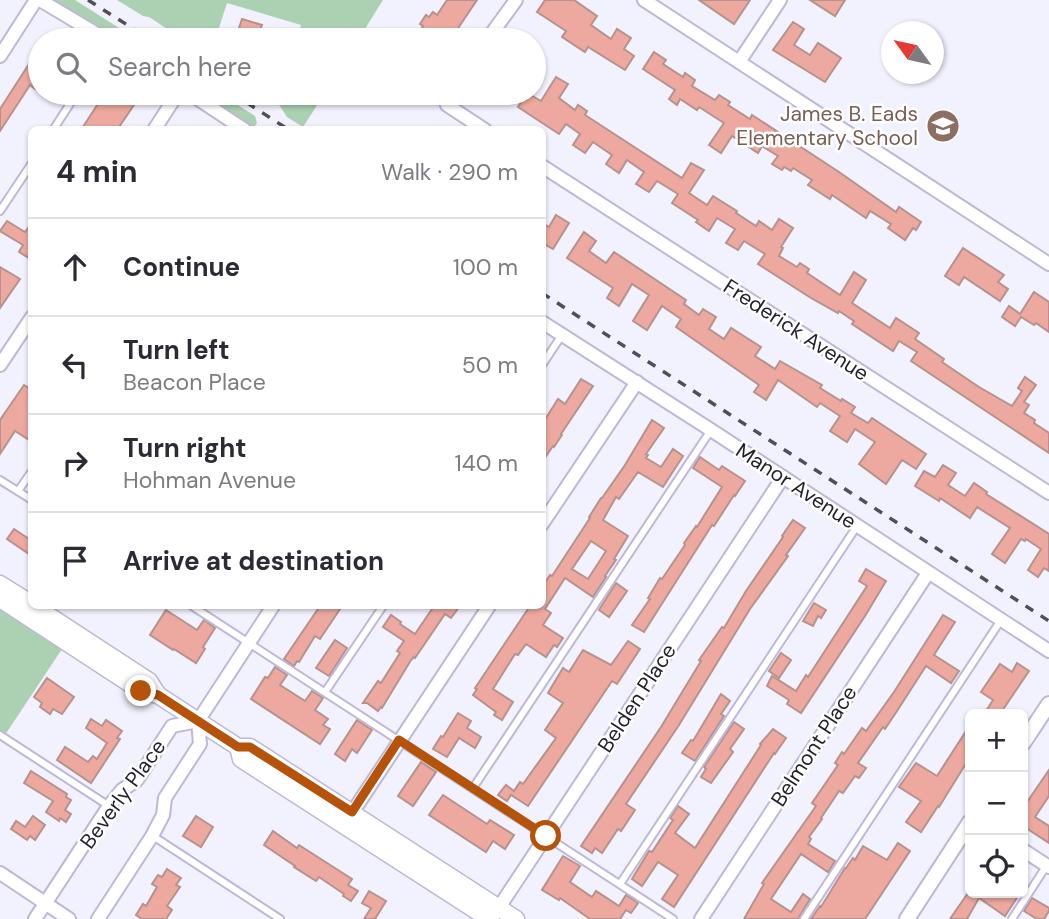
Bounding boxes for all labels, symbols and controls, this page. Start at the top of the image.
north arrow [881,21,944,84]
search box [28,28,546,105]
icon: search [52,48,90,86]
text: Search here [108,50,251,84]
place label: James B. Eads Elementary School [736,100,918,152]
school or university icon: James B. Eads Elementary School [924,107,962,145]
text: 4 min [56,152,138,191]
text: Walk · 290 m [381,157,518,187]
icon: ahead [56,248,94,286]
text: Continue [123,250,240,284]
text: 100 m [453,252,518,282]
street label: Frederick Avenue [718,273,874,388]
text: Turn left [123,333,230,367]
icon: left [56,346,94,384]
text: 50 m [462,350,518,380]
text: Beacon Place [123,367,266,397]
text: Turn right [123,431,247,465]
street label: Manor Avenue [730,437,862,535]
icon: right [56,444,94,482]
text: 140 m [455,448,518,478]
text: Hohman Avenue [123,465,296,495]
icon: arrive [56,542,94,580]
text: Arrive at destination [123,544,384,578]
street label: Belden Place [591,638,683,758]
route end [125,675,156,706]
street label: Belmont Place [765,680,864,812]
map controls [965,709,1028,898]
button: + [965,709,1028,772]
street label: Beverly Place [74,734,172,854]
button: − [965,772,1028,835]
route start [530,820,561,851]
button: locate [965,835,1028,898]

